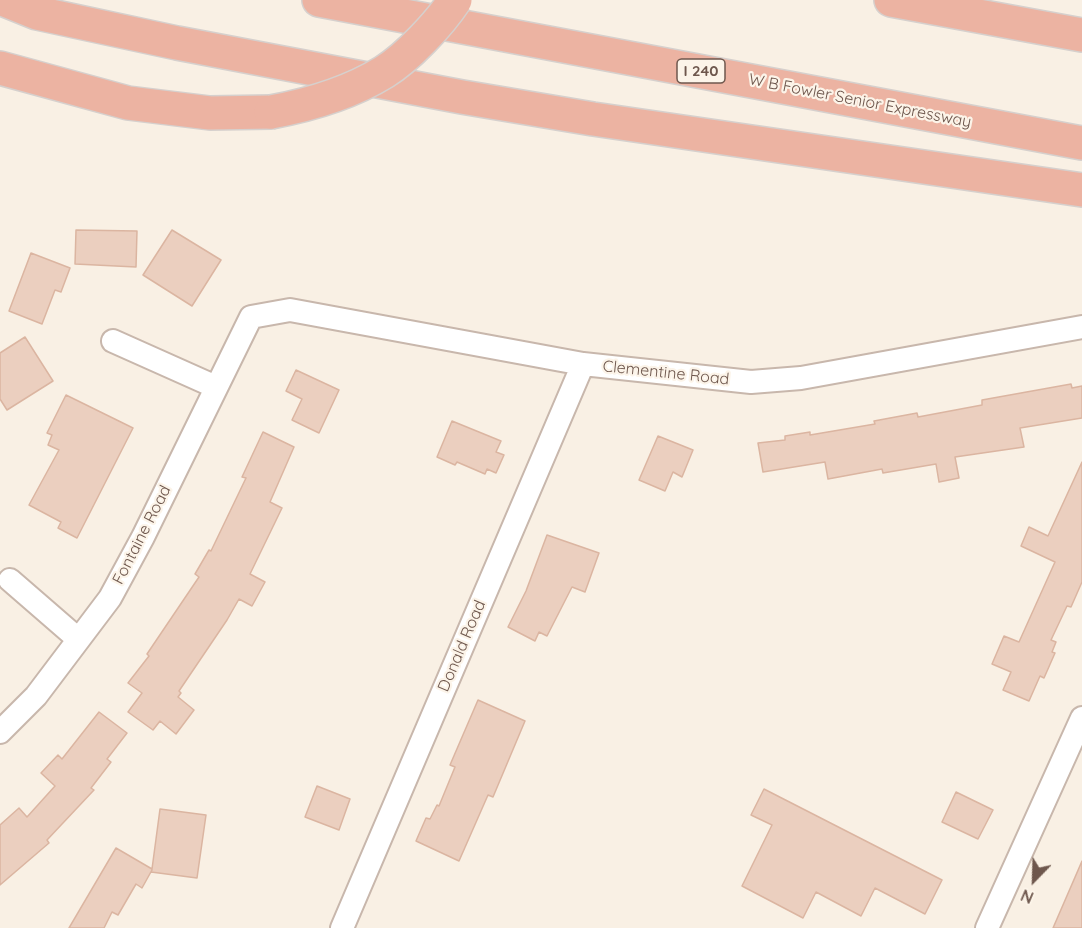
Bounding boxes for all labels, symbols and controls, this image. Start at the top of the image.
road number: I 240 [677,59,725,83]
street label: W B Fowler Senior Expressway [747,70,973,132]
street label: Clementine Road [602,357,730,389]
street label: Fontaine Road [109,482,175,588]
street label: Donald Road [434,597,490,695]
north arrow [1004,850,1064,910]
text: N [1018,885,1036,908]

